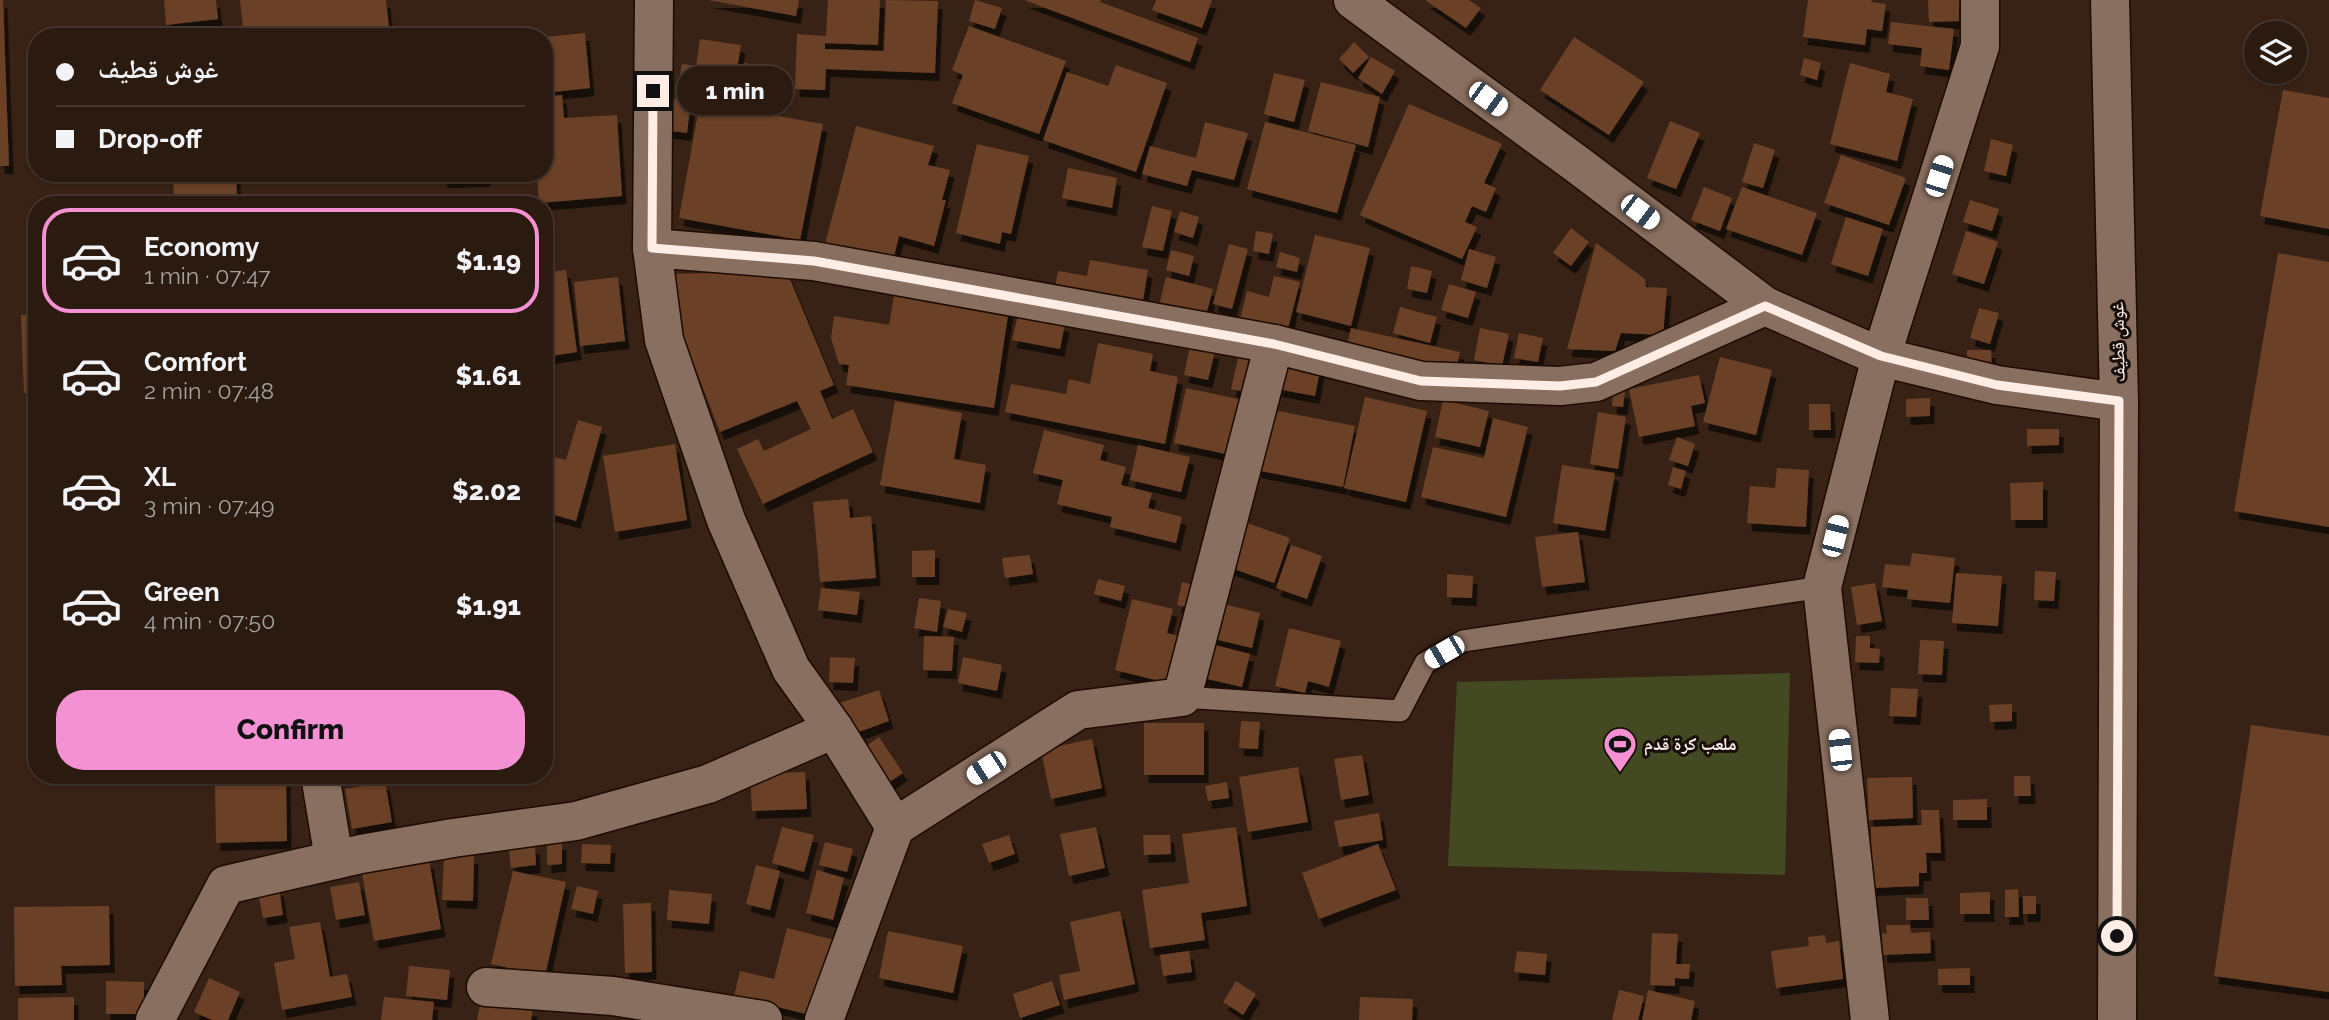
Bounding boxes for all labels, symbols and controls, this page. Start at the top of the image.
map controls [2244,21,2307,84]
button: layers [2244,21,2307,84]
text: غوش قطيف [98,54,218,84]
callout: 1 min [678,66,793,116]
route end [637,75,669,107]
text: 1 min [705,77,765,104]
car [1465,78,1512,120]
text: Drop-off [98,124,202,154]
car [1923,153,1956,199]
car [1617,191,1664,233]
icon: car [60,229,123,292]
text: Economy [144,232,259,262]
text: $1.19 [456,246,521,276]
text: 1 min · 07:47 [144,262,271,289]
street label: غوش قطيف [2106,302,2130,382]
icon: car [60,344,123,407]
text: Comfort [144,347,247,377]
text: $1.61 [455,361,521,391]
text: 2 min · 07:48 [144,377,274,404]
icon: car [60,459,123,522]
text: XL [144,462,176,492]
text: $2.02 [452,476,521,506]
text: 3 min · 07:49 [144,492,274,519]
car [1820,513,1851,559]
icon: car [60,574,123,637]
text: Green [144,577,220,607]
text: $1.91 [456,591,521,621]
text: 4 min · 07:50 [144,607,275,634]
car [1421,632,1468,672]
button: Confirm [56,690,525,770]
sports icon: ملعب كرة قدم [1601,725,1639,774]
car [1828,728,1853,772]
place label: ملعب كرة قدم [1644,733,1737,756]
car [963,748,1010,788]
route start [2101,920,2133,952]

